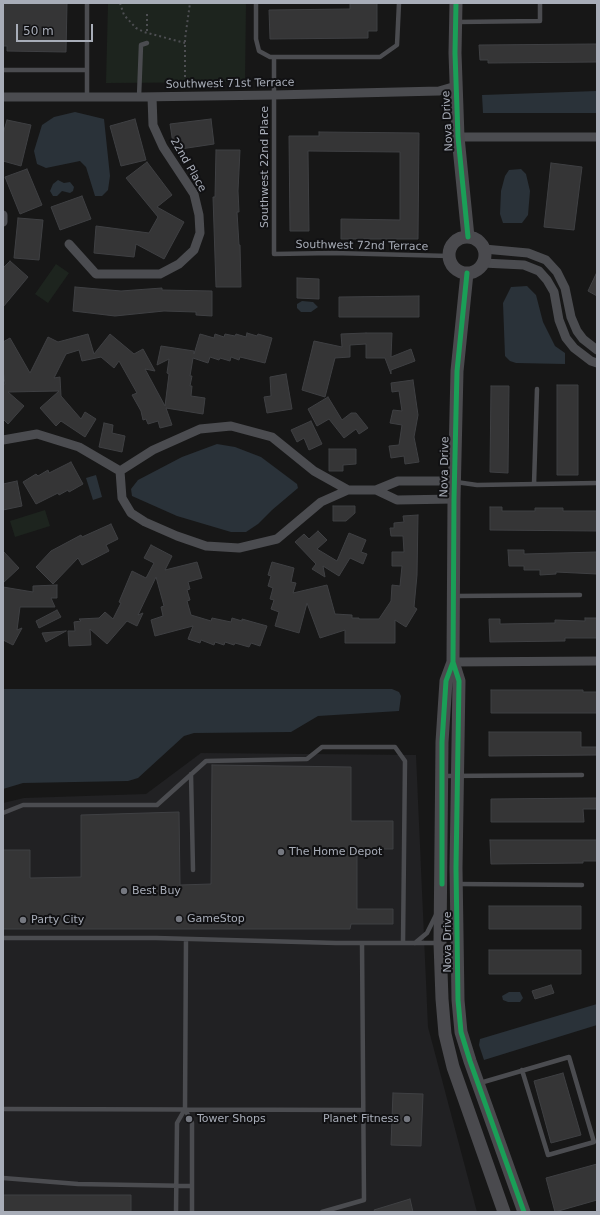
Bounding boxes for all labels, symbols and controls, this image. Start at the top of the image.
scale bar [18,16,95,42]
text: 50 m [23,24,54,38]
street label: Southwest 71st Terrace [165,76,295,92]
street label: Nova Drive [440,90,456,152]
street label: Southwest 22nd Place [258,106,272,228]
street label: 22nd Place [167,135,209,195]
street label: Southwest 72nd Terrace [296,238,428,254]
street label: Nova Drive [438,436,452,498]
place label: The Home Depot [289,845,382,859]
marker: The Home Depot [276,847,286,857]
place label: Best Buy [132,884,181,898]
marker: Best Buy [119,886,129,896]
street label: Nova Drive [441,911,455,973]
place label: GameStop [187,912,245,926]
place label: Party City [31,913,84,927]
marker: GameStop [174,914,184,924]
marker: Party City [18,915,28,925]
place label: Tower Shops [197,1112,266,1126]
place label: Planet Fitness [323,1112,399,1126]
marker: Tower Shops [184,1114,194,1124]
marker: Planet Fitness [402,1114,412,1124]

